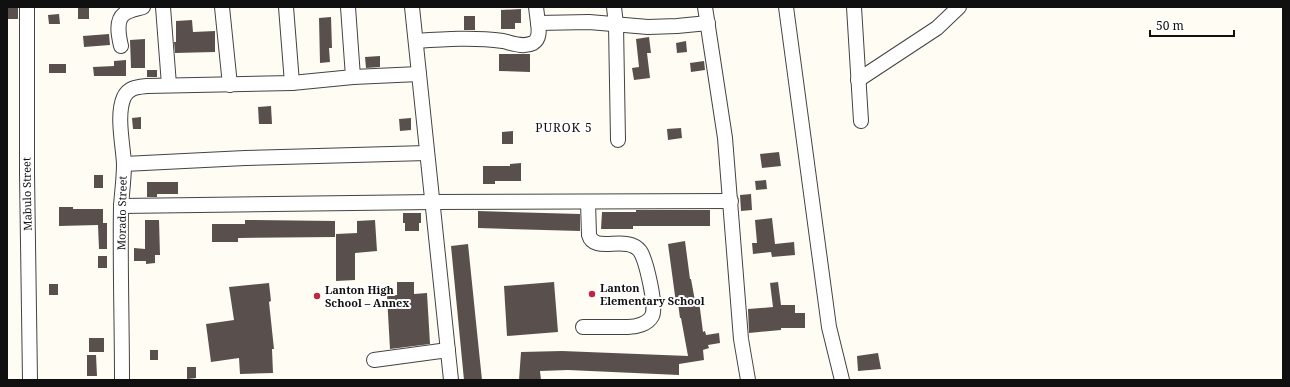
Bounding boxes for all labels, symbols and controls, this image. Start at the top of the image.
scale bar [1150,12,1234,38]
text: 50 m [1156,17,1184,34]
district label: PUROK 5 [535,119,593,136]
street label: Mabulo Street [18,157,35,231]
street label: Morado Street [113,176,130,250]
place label: Lanton Elementary School [600,280,705,308]
place label: Lanton High School – Annex [325,282,410,310]
marker: Lanton Elementary School [587,289,597,299]
marker: Lanton High School – Annex [312,291,322,301]

